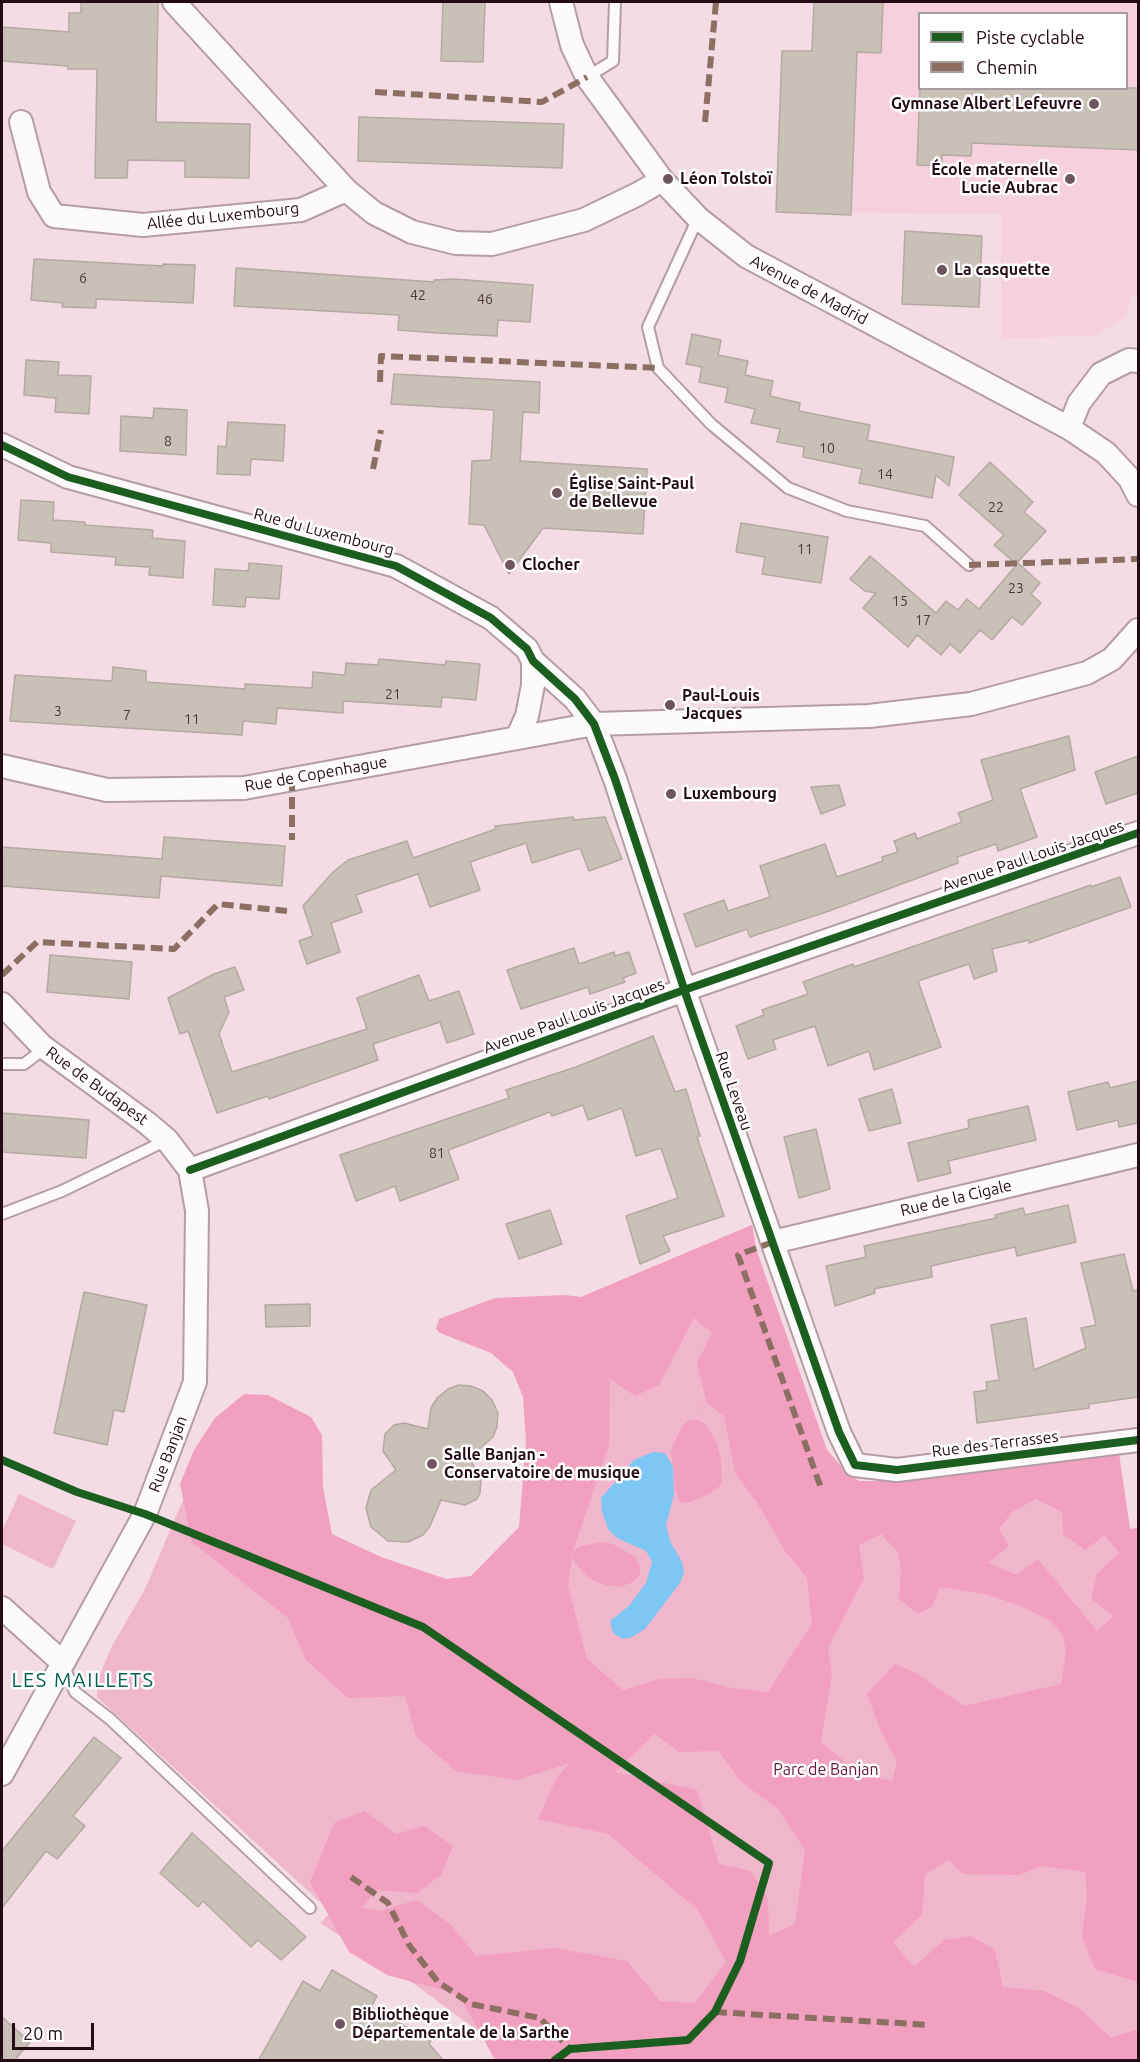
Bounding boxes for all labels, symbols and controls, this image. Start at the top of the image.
legend [918,12,1128,90]
text: Piste cyclable [976,27,1085,47]
text: Chemin [976,57,1037,77]
place label: Gymnase Albert Lefeuvre [891,94,1082,114]
marker: Gymnase Albert Lefeuvre [1087,97,1101,111]
place label: École maternelle Lucie Aubrac [931,160,1058,198]
place label: Léon Tolstoï [680,169,772,189]
marker: Léon Tolstoï [661,172,675,186]
marker: École maternelle Lucie Aubrac [1063,172,1077,186]
street label: Allée du Luxembourg [146,198,300,234]
street label: Avenue de Madrid [747,251,871,329]
place label: La casquette [954,260,1050,280]
marker: La casquette [935,263,949,277]
house number: 6 [79,270,87,286]
house number: 42 [410,287,426,303]
house number: 46 [477,291,493,307]
house number: 8 [164,433,172,449]
house number: 10 [819,440,835,456]
house number: 14 [877,466,893,482]
place label: Église Saint-Paul de Bellevue [569,474,694,512]
marker: Église Saint-Paul de Bellevue [550,486,564,500]
house number: 22 [988,499,1004,515]
street label: Rue du Luxembourg [252,504,396,560]
house number: 11 [797,541,813,557]
place label: Clocher [522,555,580,575]
marker: Clocher [503,558,517,572]
house number: 23 [1008,580,1024,596]
house number: 15 [892,593,908,609]
house number: 17 [915,612,931,628]
house number: 21 [385,686,401,702]
place label: Paul-Louis Jacques [682,686,760,724]
marker: Paul-Louis Jacques [663,698,677,712]
house number: 3 [54,703,62,719]
house number: 7 [123,707,131,723]
house number: 11 [184,711,200,727]
street label: Rue de Copenhague [243,752,389,796]
place label: Luxembourg [683,784,777,804]
marker: Luxembourg [664,787,678,801]
street label: Avenue Paul Louis Jacques [940,816,1126,896]
street label: Avenue Paul Louis Jacques [481,974,667,1058]
street label: Rue de Budapest [42,1042,152,1130]
street label: Rue Leveau [711,1049,757,1133]
house number: 81 [429,1145,445,1161]
street label: Rue de la Cigale [898,1176,1014,1220]
street label: Rue Banjan [145,1413,191,1495]
street label: Rue des Terrasses [931,1427,1059,1461]
place label: Salle Banjan - Conservatoire de musique [444,1445,640,1483]
marker: Salle Banjan - Conservatoire de musique [425,1457,439,1471]
district label: LES MAILLETS [11,1668,155,1692]
park label: Parc de Banjan [773,1760,879,1780]
place label: Bibliothèque Départementale de la Sarthe [352,2005,569,2043]
scale bar [15,2011,98,2049]
marker: Bibliothèque Départementale de la Sarthe [333,2017,347,2031]
text: 20 m [23,2023,63,2043]

